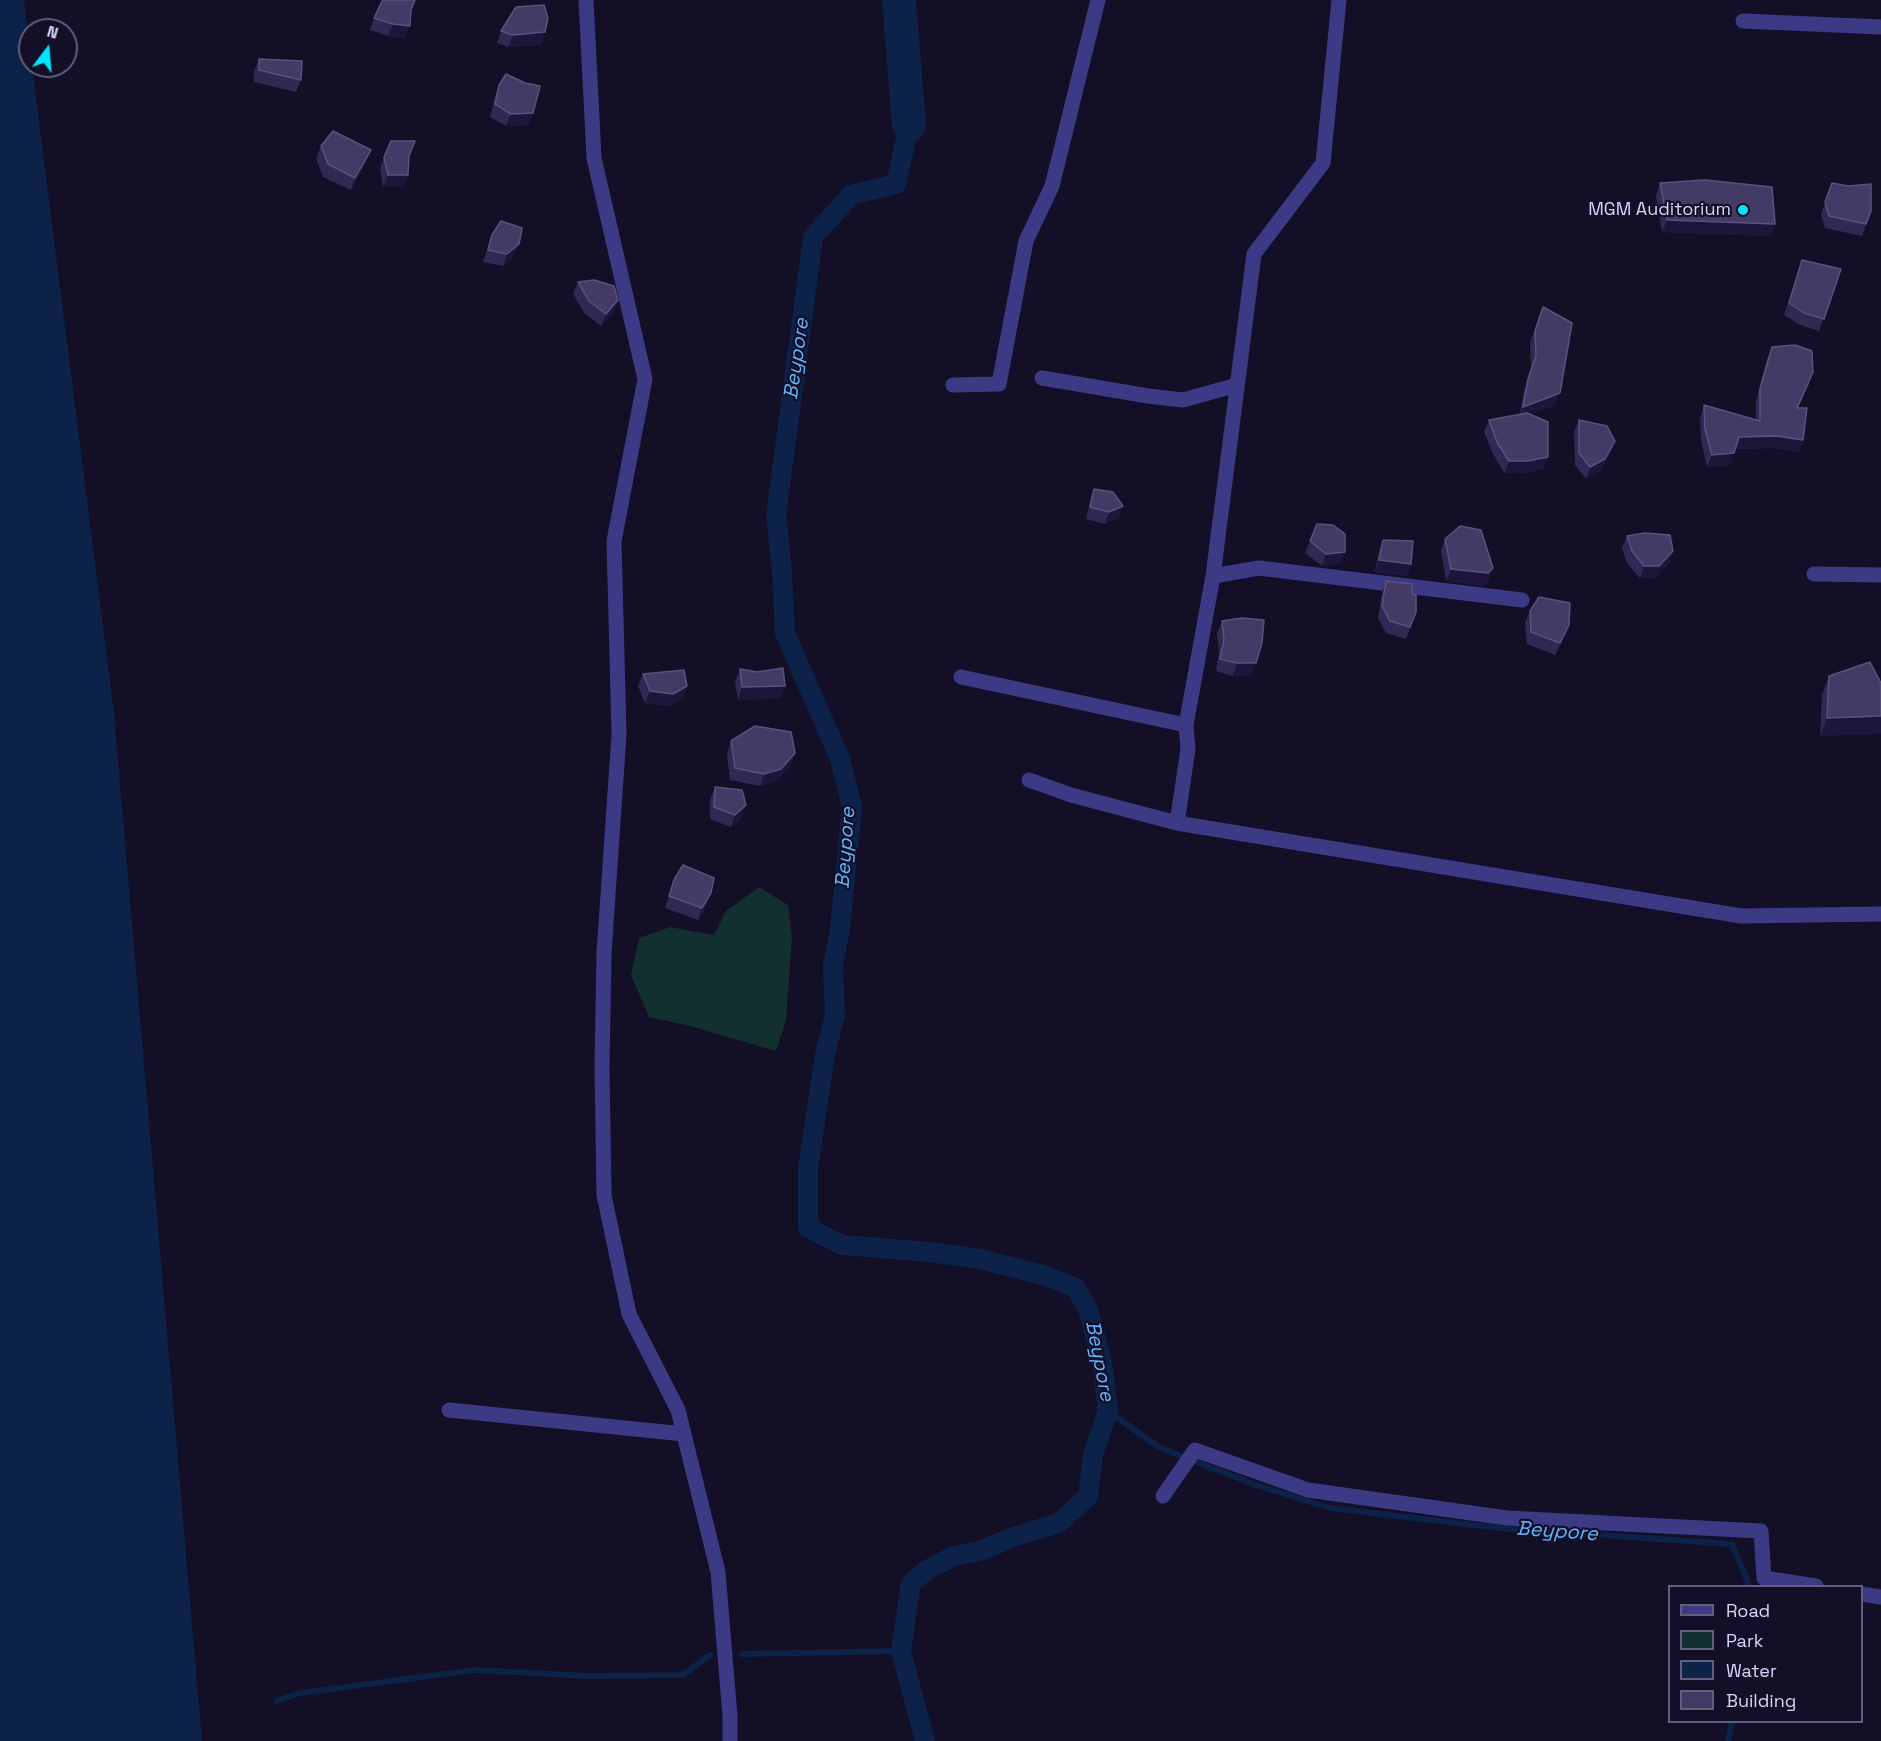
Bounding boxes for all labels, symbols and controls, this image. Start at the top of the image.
north arrow [18,18,78,78]
text: N [44,21,61,44]
place label: MGM Auditorium [1588,199,1731,221]
marker: MGM Auditorium [1736,203,1750,217]
water label: Beypore [779,317,815,401]
water label: Beypore [831,806,861,890]
water label: Beypore [1079,1319,1119,1403]
water label: Beypore [1515,1517,1599,1547]
legend [1668,1585,1863,1723]
text: Road [1726,1599,1770,1622]
text: Park [1726,1629,1763,1652]
text: Water [1726,1659,1777,1682]
text: Building [1726,1689,1796,1712]

